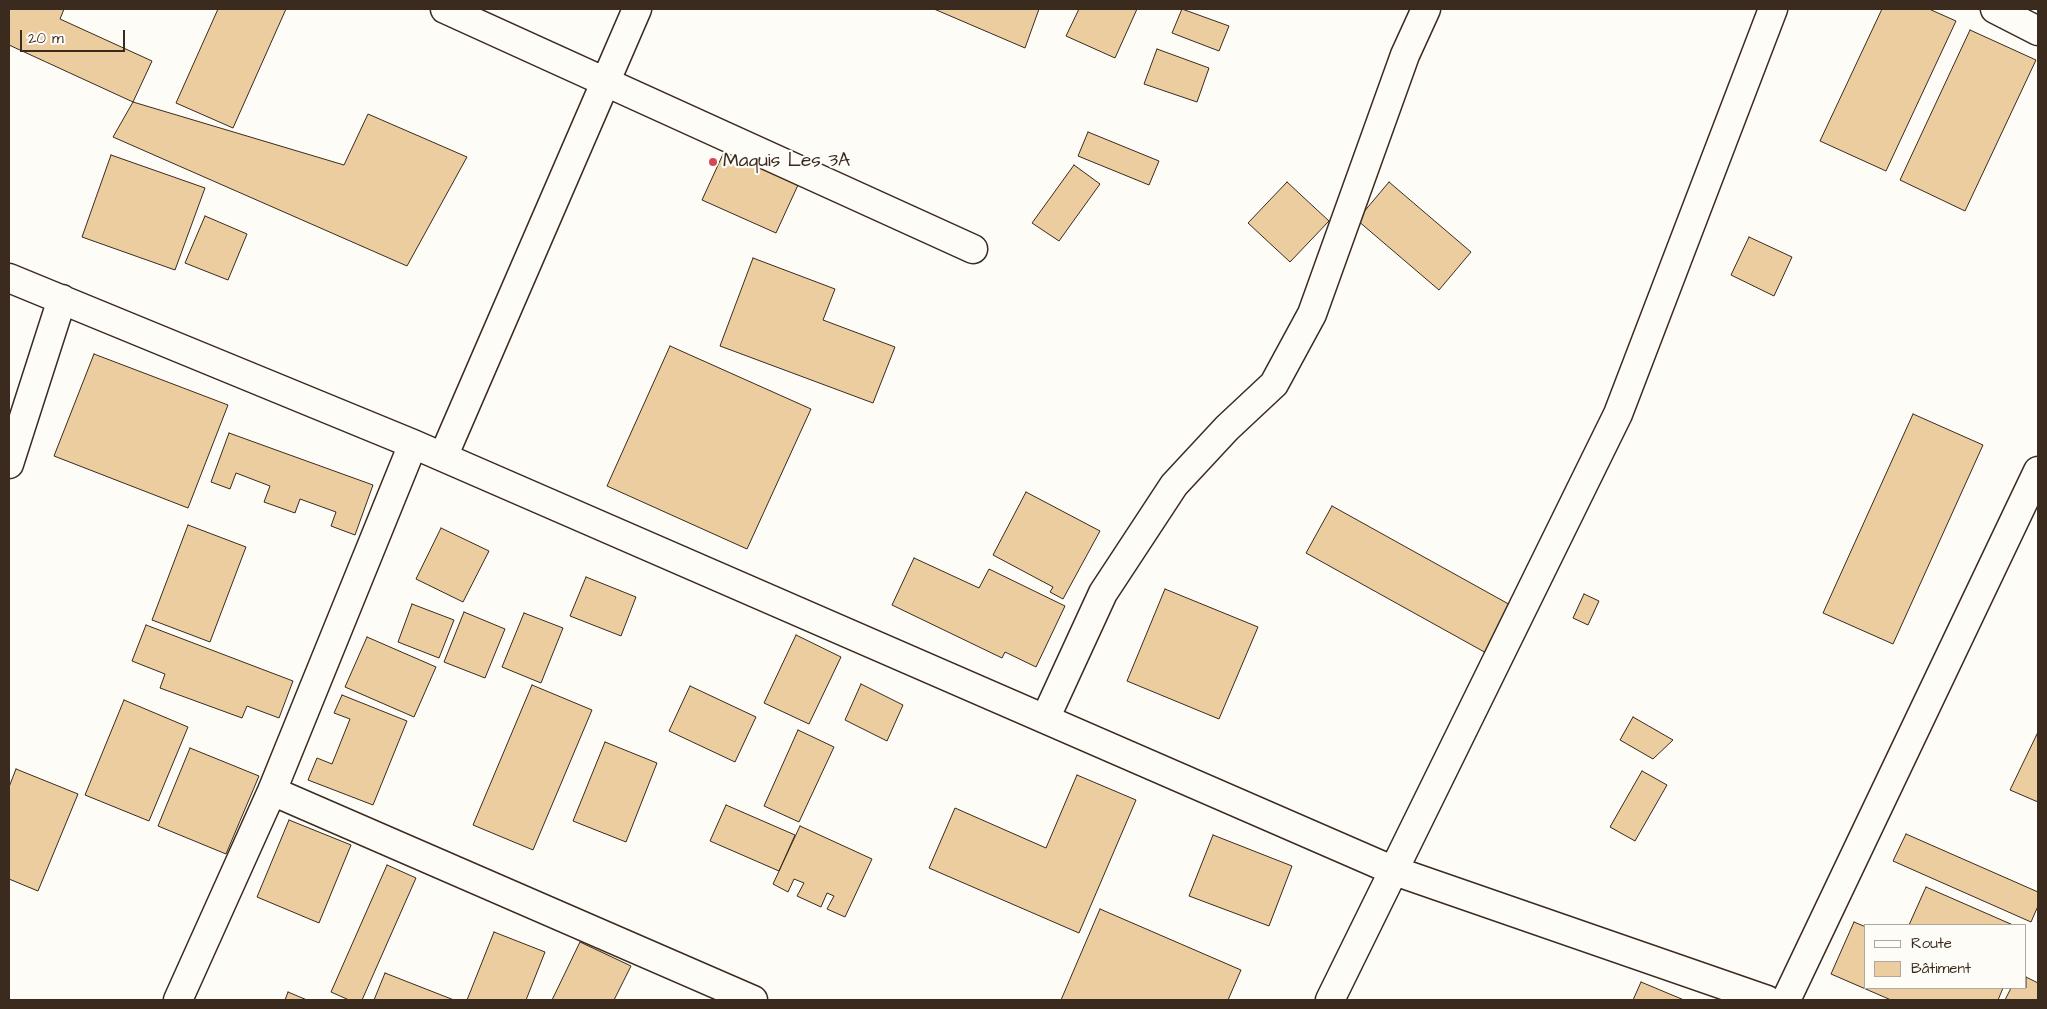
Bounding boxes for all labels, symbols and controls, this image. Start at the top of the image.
scale bar [22,20,128,52]
text: 20 m [28,28,64,49]
place label: Maquis Les 3A [723,151,850,173]
marker: Maquis Les 3A [707,156,719,168]
legend [1864,924,2027,989]
text: Route [1911,933,1952,954]
text: Bâtiment [1911,958,1971,979]

